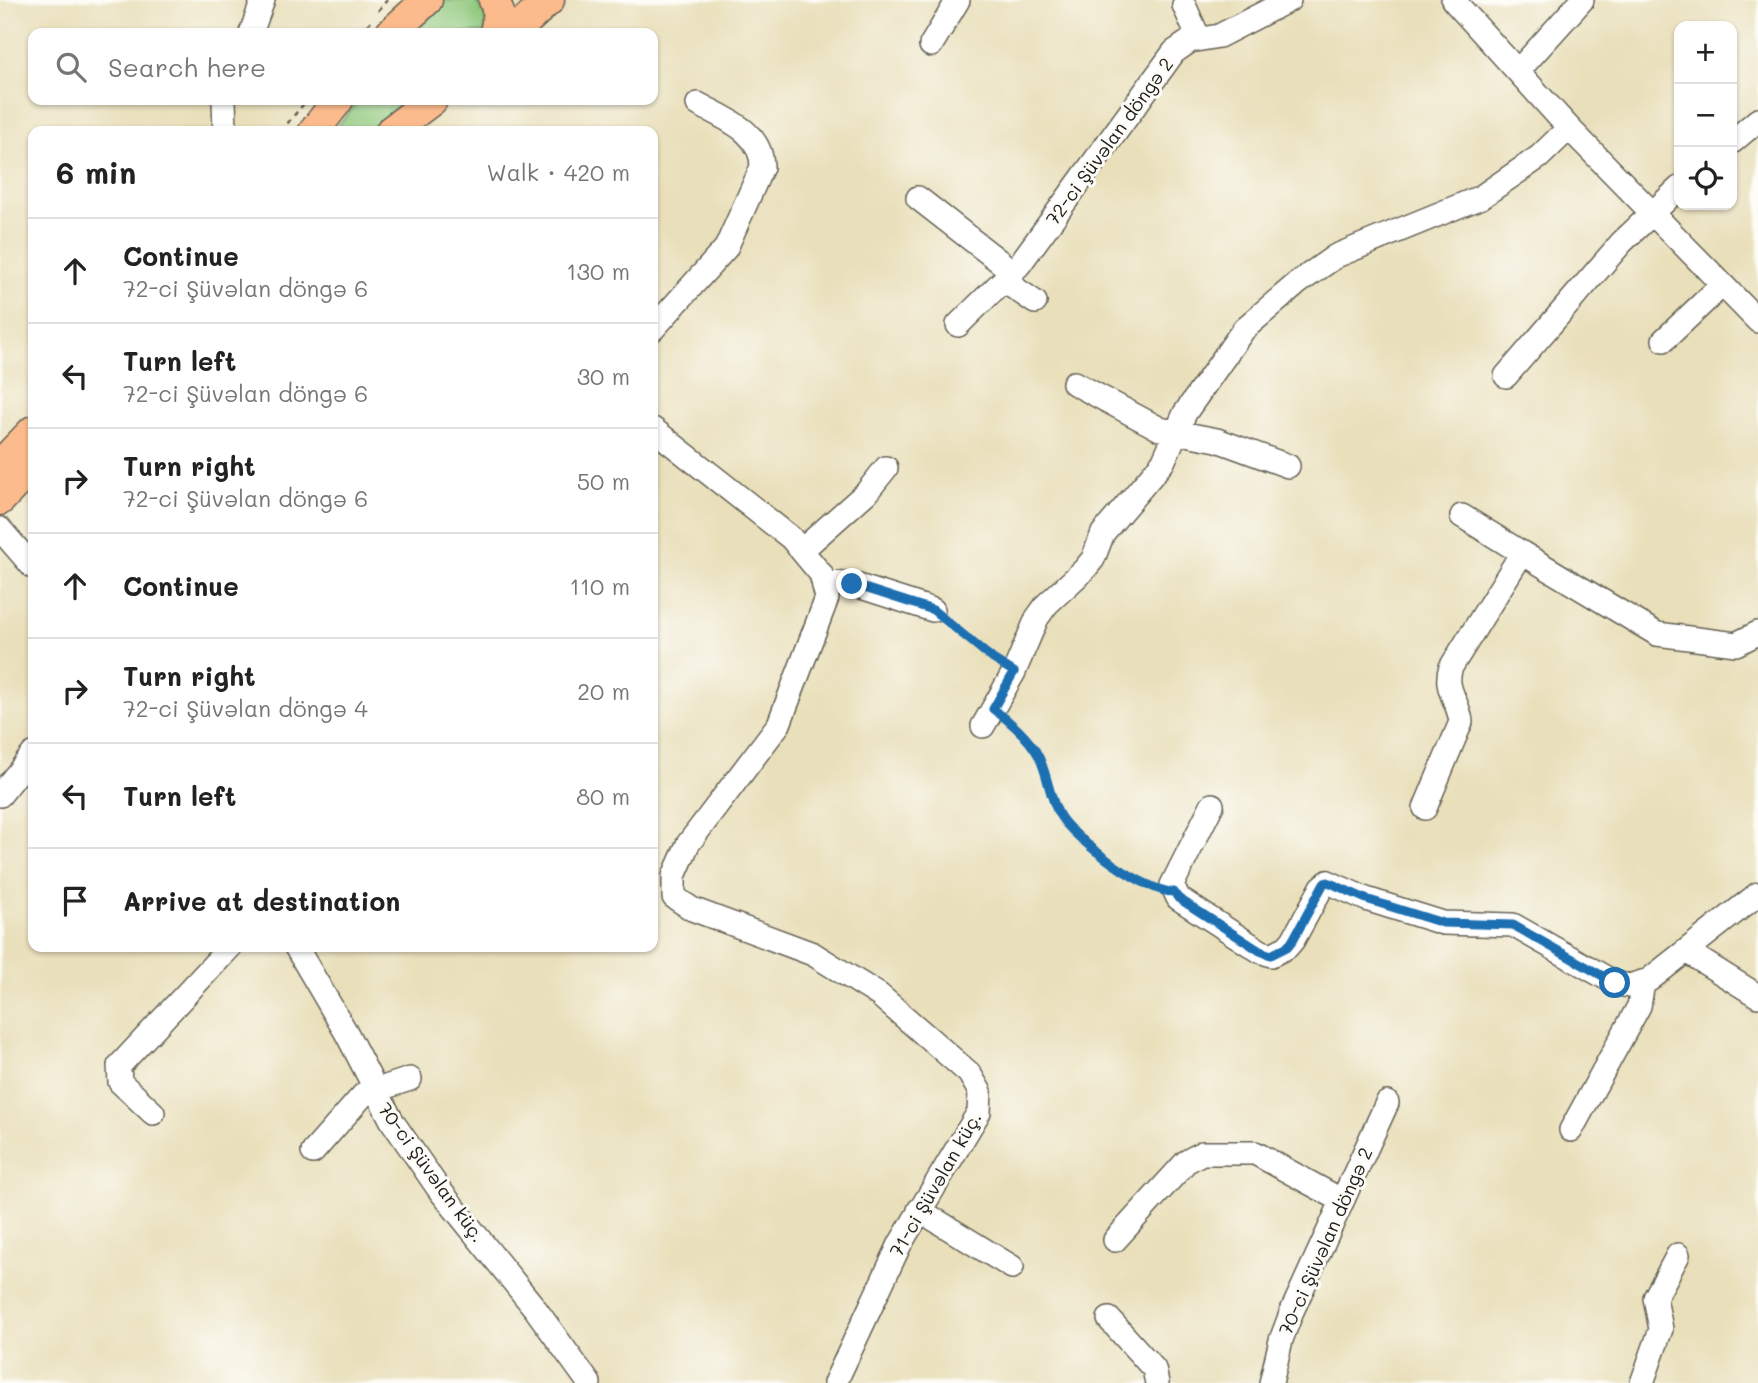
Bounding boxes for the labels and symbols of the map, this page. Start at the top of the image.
street label: 72-ci Şüvəlan döngə 2 [1040,52,1178,230]
route end [836,568,867,599]
route start [1599,967,1630,998]
street label: 70-ci Şüvəlan küç. [373,1097,491,1247]
street label: 71-ci Şüvəlan küç. [883,1107,987,1261]
street label: 70-ci Şüvəlan döngə 2 [1272,1143,1378,1339]

